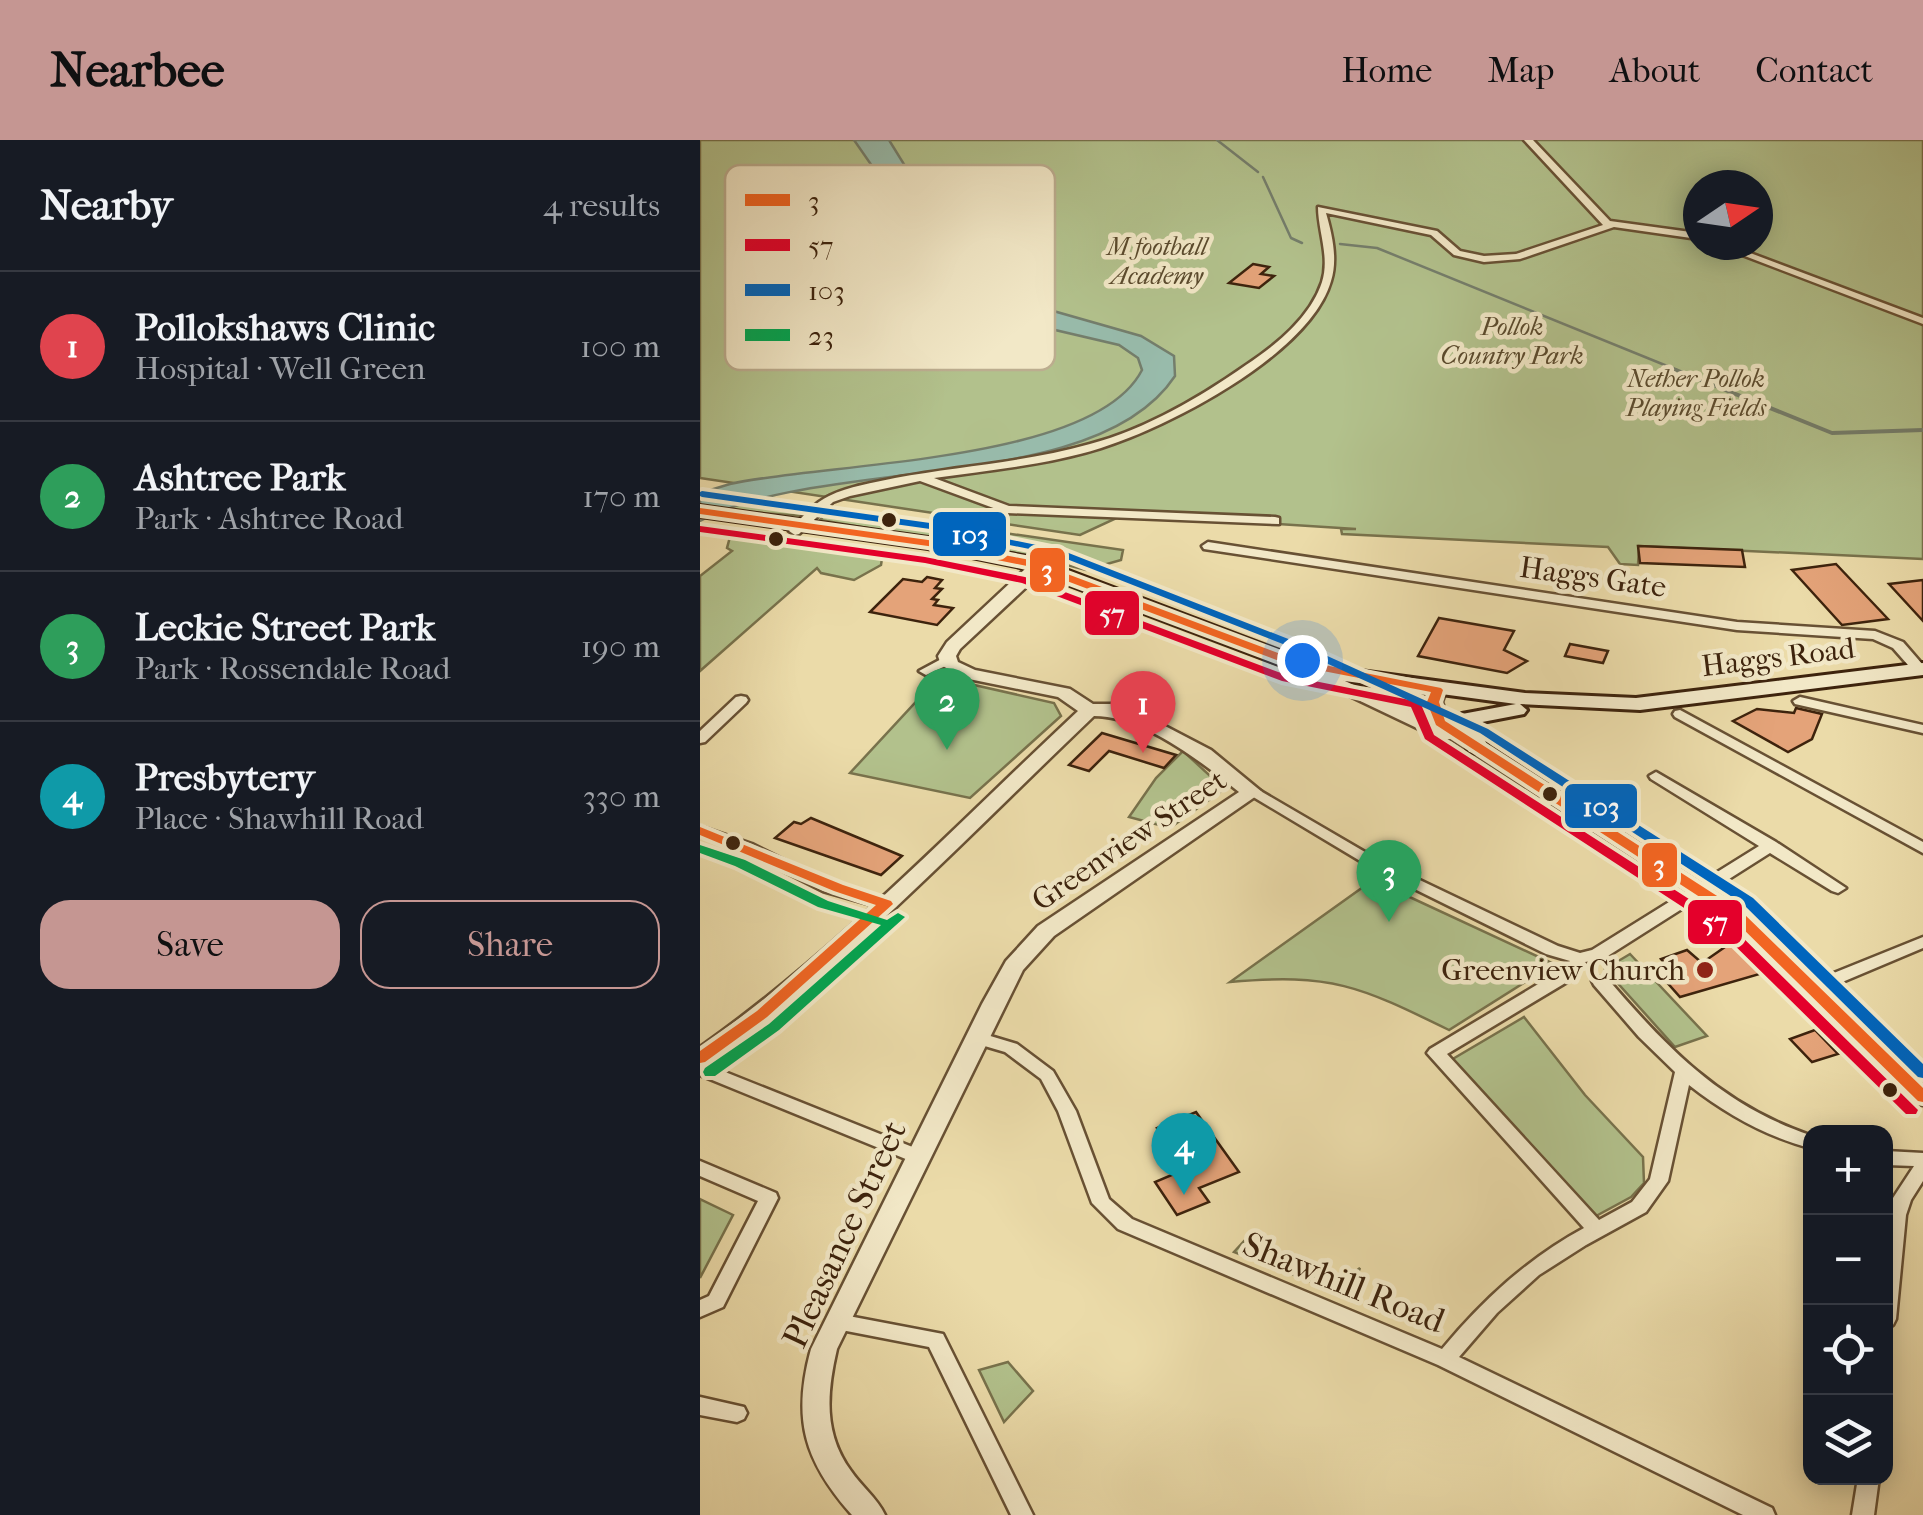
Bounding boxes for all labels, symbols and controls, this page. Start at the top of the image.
text: Nearbee [50,42,225,98]
text: Home [1341,50,1432,91]
text: Map [1487,50,1555,91]
text: About [1610,50,1700,91]
text: Contact [1755,50,1873,91]
legend [725,165,1055,370]
north arrow [1683,170,1773,260]
text: Nearby [40,181,172,230]
text: 3 [808,184,819,217]
text: 4 results [543,187,660,224]
text: 57 [808,229,834,262]
park label: M football Academy [1105,232,1210,290]
text: 103 [808,274,845,307]
text: Pollokshaws Clinic [135,305,435,350]
park label: Pollok Country Park [1440,312,1584,370]
text: 23 [808,319,834,352]
text: 1 [67,328,78,365]
text: 100 m [580,328,660,365]
text: Hospital · Well Green [135,350,426,387]
park label: Nether Pollok Playing Fields [1625,364,1767,422]
text: Ashtree Park [135,455,345,500]
text: 2 [64,478,81,515]
text: 170 m [582,478,660,515]
text: Park · Ashtree Road [135,500,404,537]
unlabelled marker [879,510,899,530]
line badge: 103 [931,510,1008,558]
text: 103 [952,518,988,551]
unlabelled marker [766,529,786,549]
line badge: 3 [1028,546,1067,594]
street label: Haggs Gate [1517,550,1669,605]
text: 3 [1041,553,1053,586]
line badge: 57 [1083,589,1141,637]
text: 57 [1099,597,1125,630]
text: Leckie Street Park [135,605,435,650]
text: 3 [66,628,79,665]
text: 190 m [581,628,660,665]
street label: Haggs Road [1700,631,1857,684]
your location [1277,635,1328,686]
text: Park · Rossendale Road [135,650,450,687]
pin: 2 [914,668,980,750]
pin: 1 [1110,670,1176,753]
text: Presbytery [135,755,314,800]
street label: Greenview Street [1026,762,1233,918]
text: 4 [63,778,82,815]
text: 330 m [583,778,660,815]
line badge: 103 [1563,782,1639,830]
unlabelled marker [1540,784,1560,804]
text: 103 [1583,790,1619,823]
text: Place · Shawhill Road [135,800,424,837]
unlabelled marker [723,833,743,853]
pin: 3 [1356,840,1422,922]
line badge: 3 [1640,841,1679,889]
text: 3 [1653,848,1665,881]
line badge: 57 [1686,898,1744,946]
button: Save [40,900,340,989]
button: Share [360,900,660,989]
text: 57 [1702,905,1728,938]
place label: Greenview Church [1441,953,1685,988]
marker: Greenview Church [1694,959,1716,981]
unlabelled marker [1880,1080,1900,1100]
pin: 4 [1152,1112,1216,1195]
street label: Pleasance Street [774,1114,915,1354]
map controls [1803,1125,1893,1485]
button: + [1803,1125,1893,1215]
button: − [1803,1215,1893,1305]
street label: Shawhill Road [1237,1223,1451,1342]
button: locate [1803,1305,1893,1395]
button: layers [1803,1395,1893,1485]

